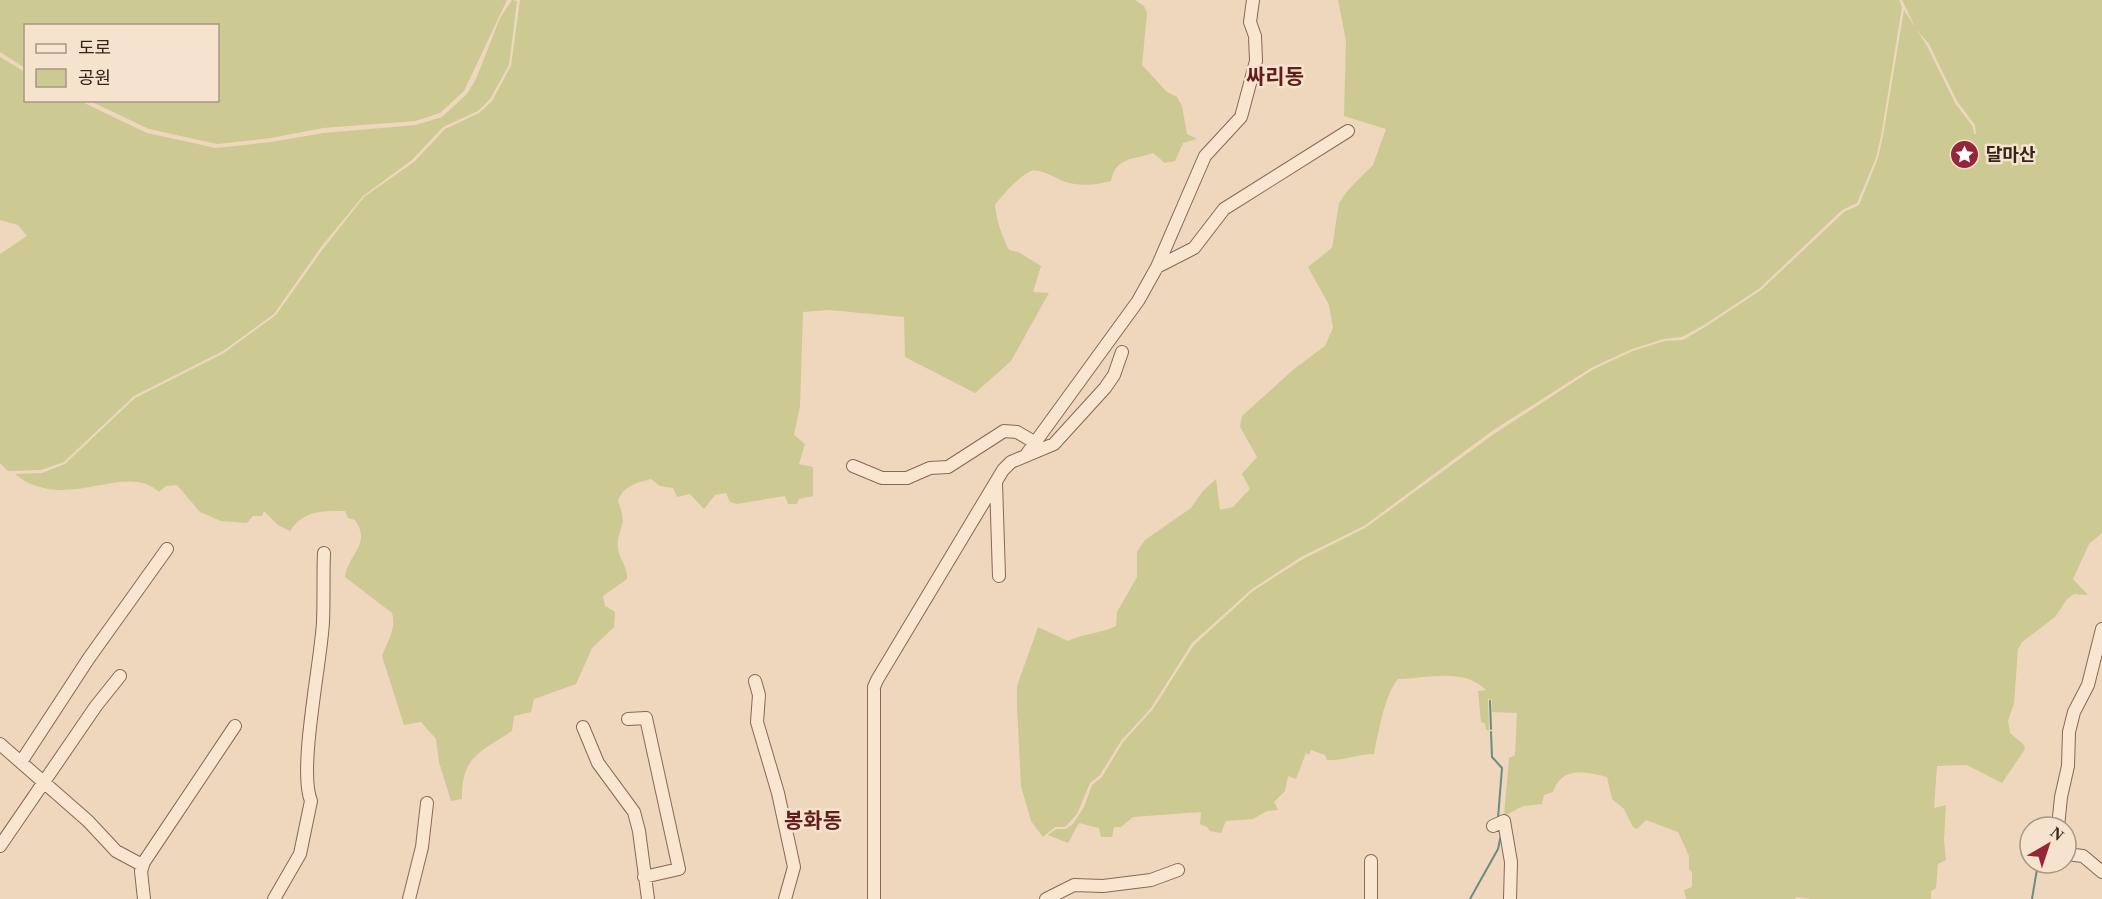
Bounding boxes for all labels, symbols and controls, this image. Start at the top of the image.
legend [24,24,219,102]
text: 도로 [78,38,111,58]
district label: 싸리동 [1246,65,1304,89]
text: 공원 [78,68,111,88]
place icon: 달마산 [1949,139,1981,171]
place label: 달마산 [1986,145,2036,165]
district label: 봉화동 [784,809,842,833]
north arrow [2018,815,2078,875]
text: N [2047,823,2067,844]

